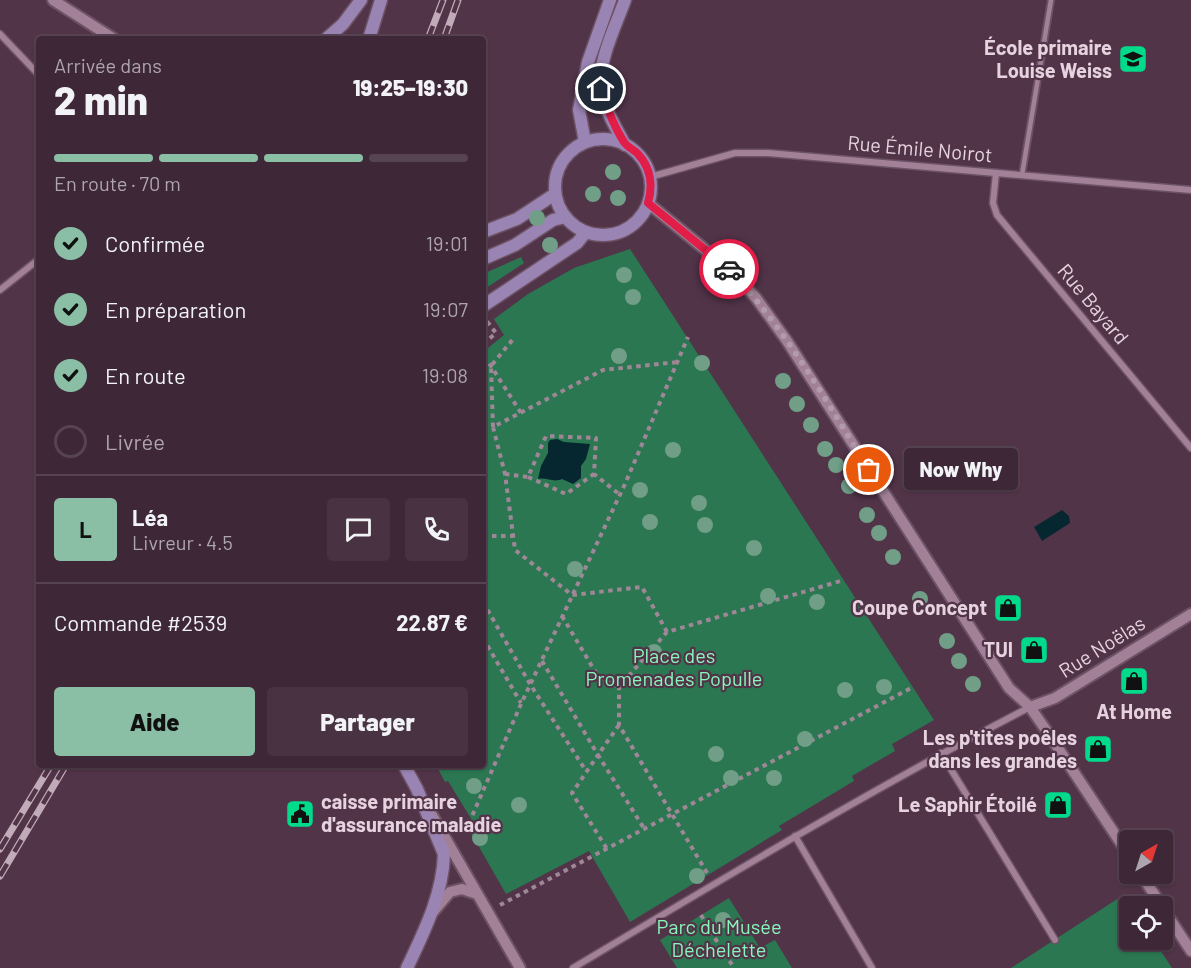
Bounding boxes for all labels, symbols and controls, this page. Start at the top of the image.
place label: École primaire Louise Weiss [984,35,1112,82]
school or university icon: École primaire Louise Weiss [1117,43,1149,75]
text: Arrivée dans [54,53,162,77]
pin [575,63,626,114]
icon: home [584,72,617,105]
text: 19:25–19:30 [353,74,468,100]
text: 2 min [54,76,148,123]
street label: Rue Émile Noirot [847,130,994,166]
text: En route · 70 m [54,171,181,195]
icon: check [54,227,87,260]
text: Confirmée [105,230,205,256]
text: 19:01 [426,231,468,255]
courier [699,239,759,299]
icon: car [713,253,746,286]
street label: Rue Bayard [1053,258,1134,348]
icon: check [54,293,87,326]
text: En préparation [105,296,246,322]
text: 19:07 [423,297,468,321]
icon: check [54,359,87,392]
text: En route [105,362,186,388]
text: 19:08 [422,363,468,387]
text: Livrée [105,428,165,454]
pin [843,444,894,495]
callout: Now Why [905,449,1019,491]
icon: bag [852,453,885,486]
text: Now Why [920,457,1002,481]
button: chat [327,498,390,561]
button: phone [405,498,468,561]
text: Léa [132,504,168,530]
text: L [79,516,92,542]
text: Livreur · 4.5 [132,530,233,554]
shop icon: Coupe Concept [992,592,1024,624]
place label: Coupe Concept [852,595,987,619]
text: Commande #2539 [54,609,227,635]
text: 22.87 € [396,609,468,635]
street label: Rue Noëlas [1054,610,1149,682]
shop icon: TUI [1018,634,1050,666]
place label: TUI [983,637,1013,661]
park label: Place des Promenades Populle [586,643,763,690]
shop icon: At Home [1118,665,1150,697]
button: Aide [54,687,255,756]
button: Partager [267,687,468,756]
place label: At Home [1096,699,1172,723]
place label: Les p'tites poêles dans les grandes [923,725,1077,772]
shop icon: Les p'tites poêles dans les grandes [1082,733,1114,765]
place label: caisse primaire d'assurance maladie [321,789,501,836]
shop icon: Le Saphir Étoilé [1042,789,1074,821]
place label: Le Saphir Étoilé [898,792,1037,816]
public building icon: caisse primaire d'assurance maladie [284,798,316,830]
north arrow [1119,830,1173,884]
map controls [1119,830,1173,950]
button: locate [1119,896,1173,950]
park label: Parc du Musée Déchelette [656,914,782,961]

